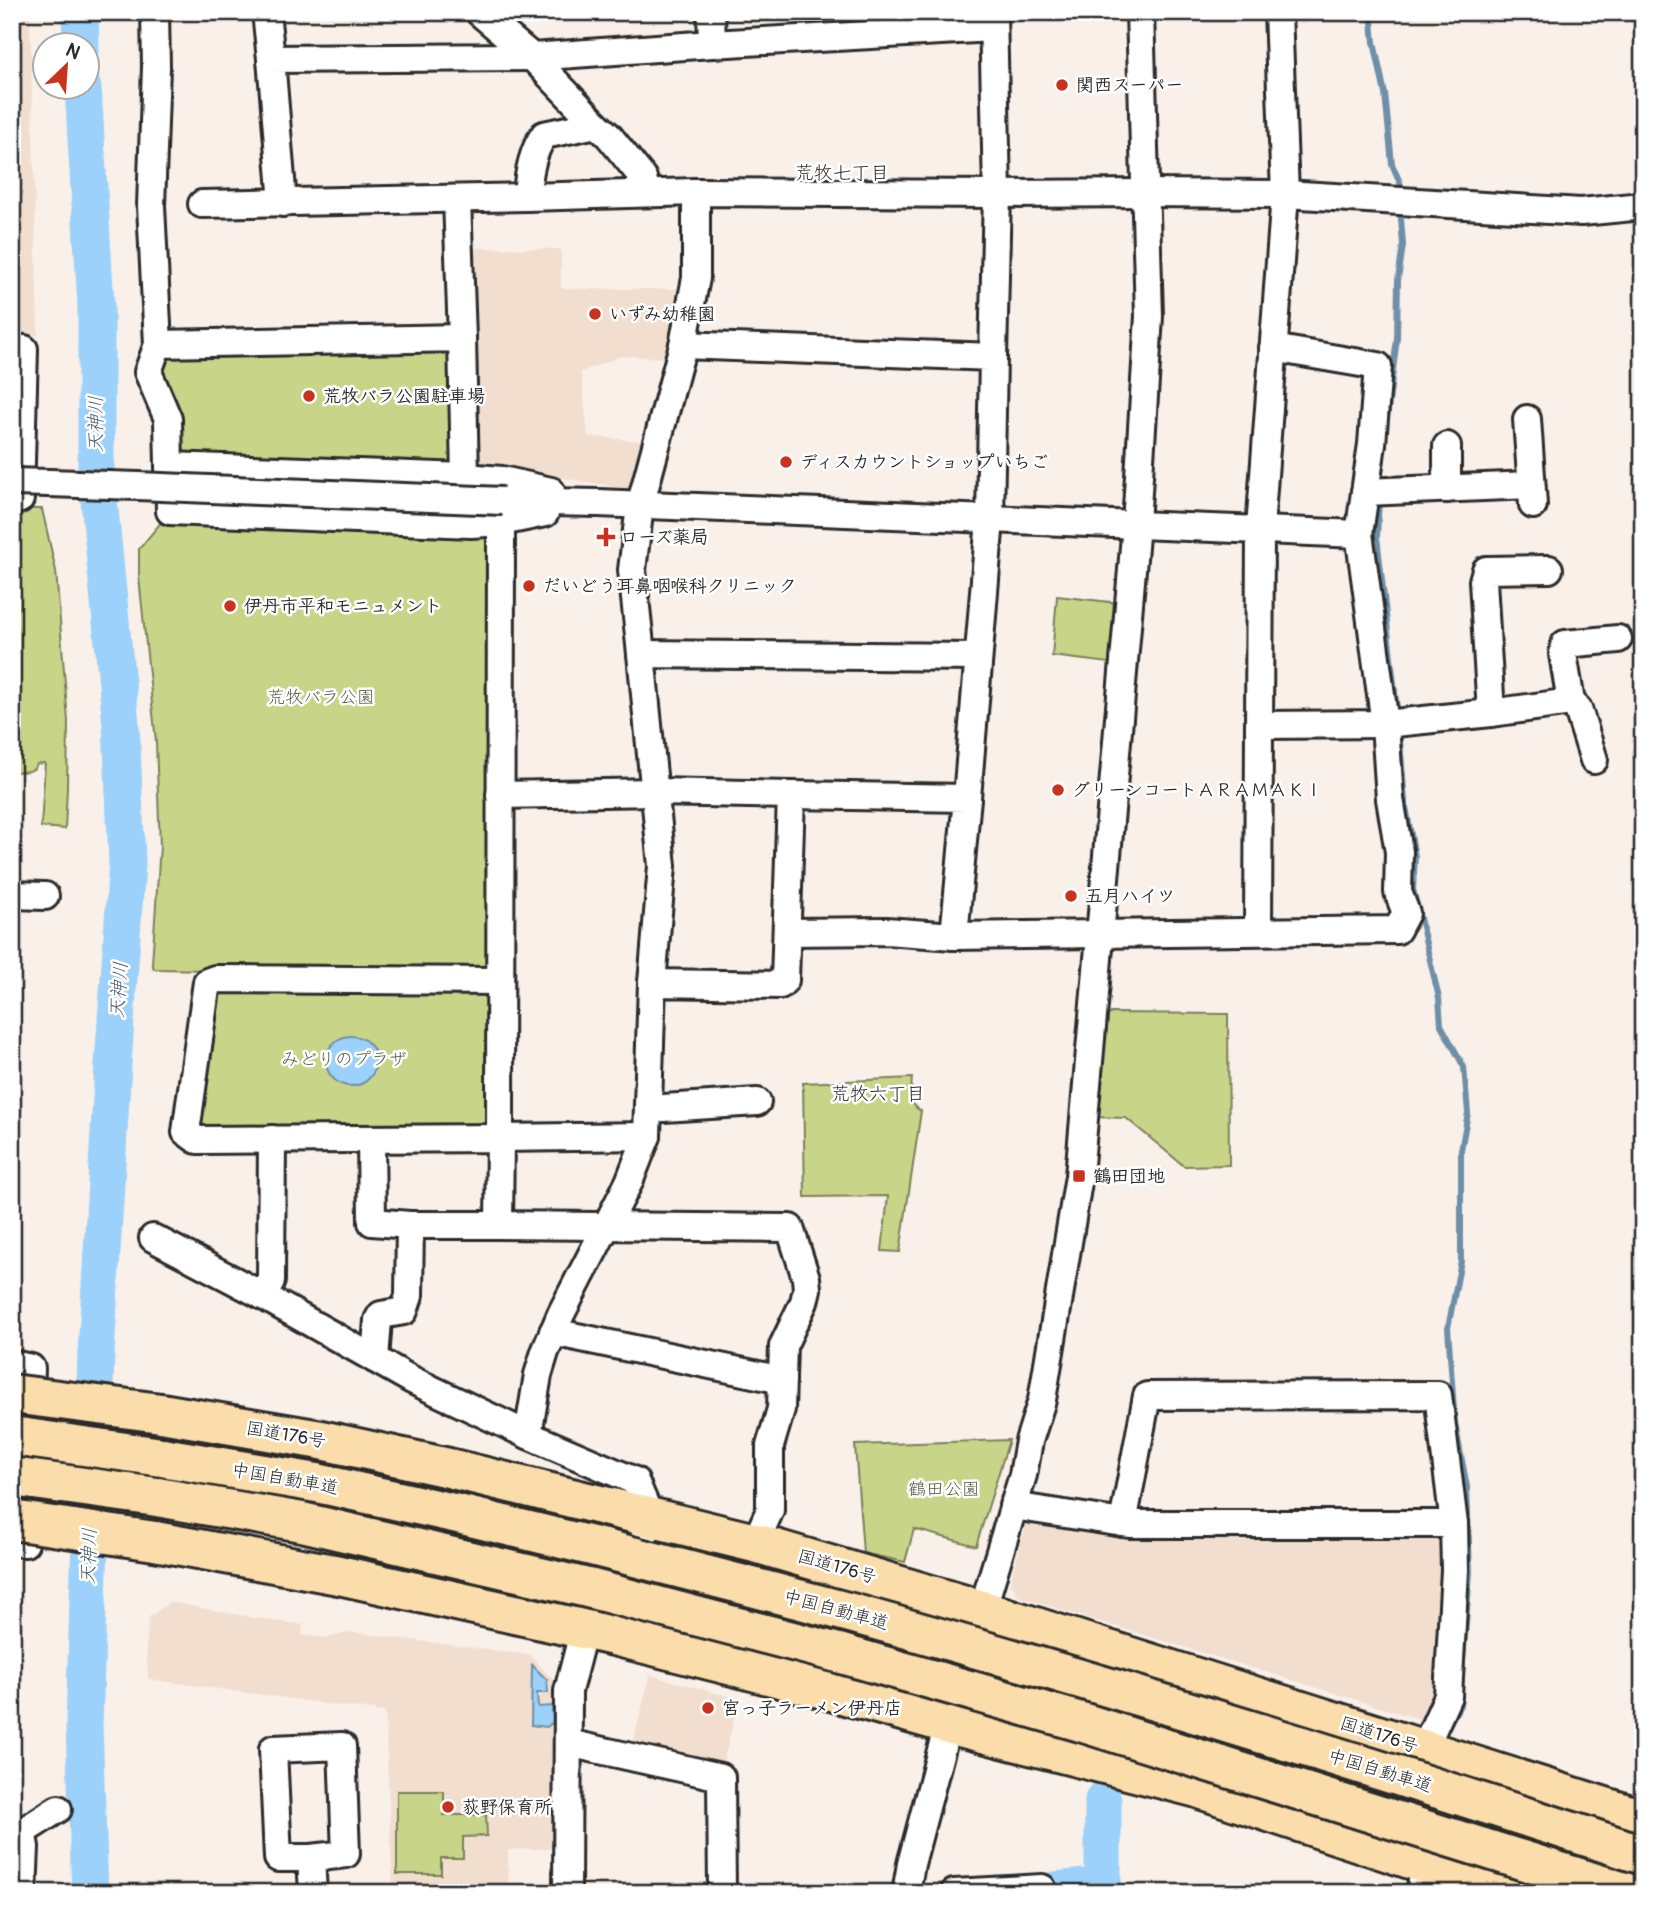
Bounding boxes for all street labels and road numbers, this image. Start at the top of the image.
street label: 国道176号 [244,1417,328,1453]
street label: 中国自動車道 [230,1458,340,1500]
street label: 国道176号 [795,1545,879,1589]
street label: 中国自動車道 [781,1585,891,1635]
street label: 国道176号 [1337,1712,1421,1758]
street label: 中国自動車道 [1325,1744,1435,1798]

